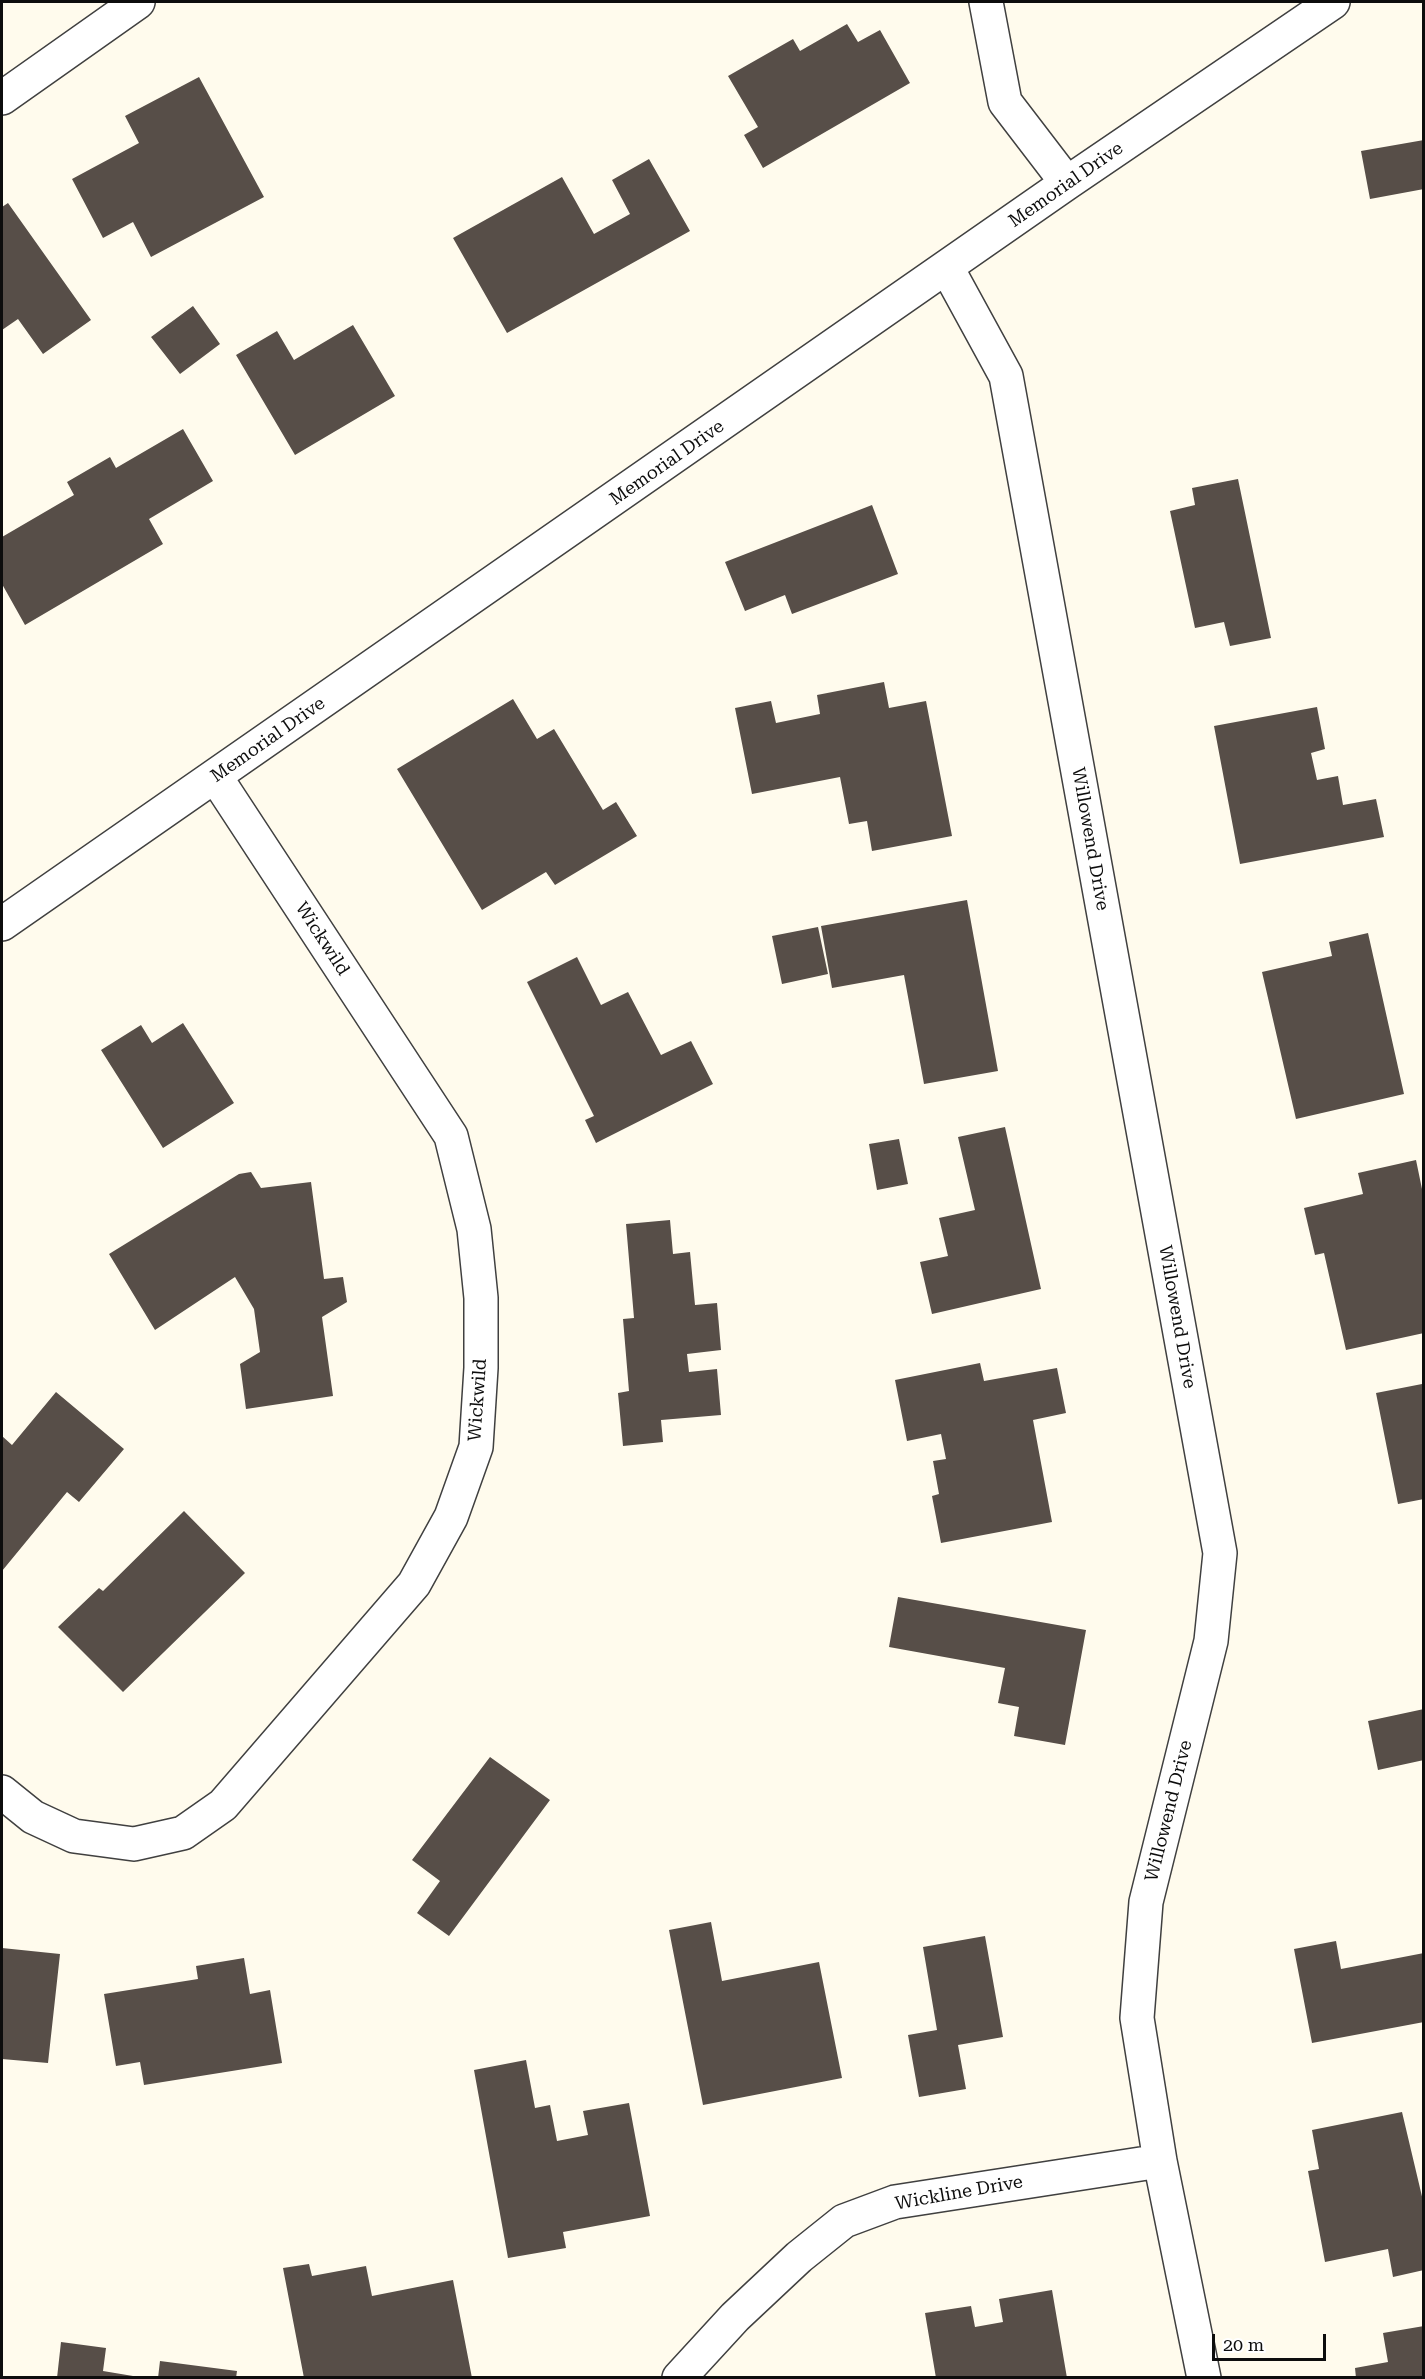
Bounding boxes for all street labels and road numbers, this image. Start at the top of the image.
street label: Memorial Drive [1005,138,1127,232]
street label: Memorial Drive [606,416,728,510]
street label: Memorial Drive [207,693,329,787]
street label: Willowend Drive [1067,766,1113,912]
street label: Wickwild [290,898,354,980]
street label: Willowend Drive [1154,1244,1200,1390]
street label: Wickwild [464,1358,492,1442]
street label: Willowend Drive [1141,1738,1197,1884]
street label: Wickline Drive [893,2171,1025,2215]

